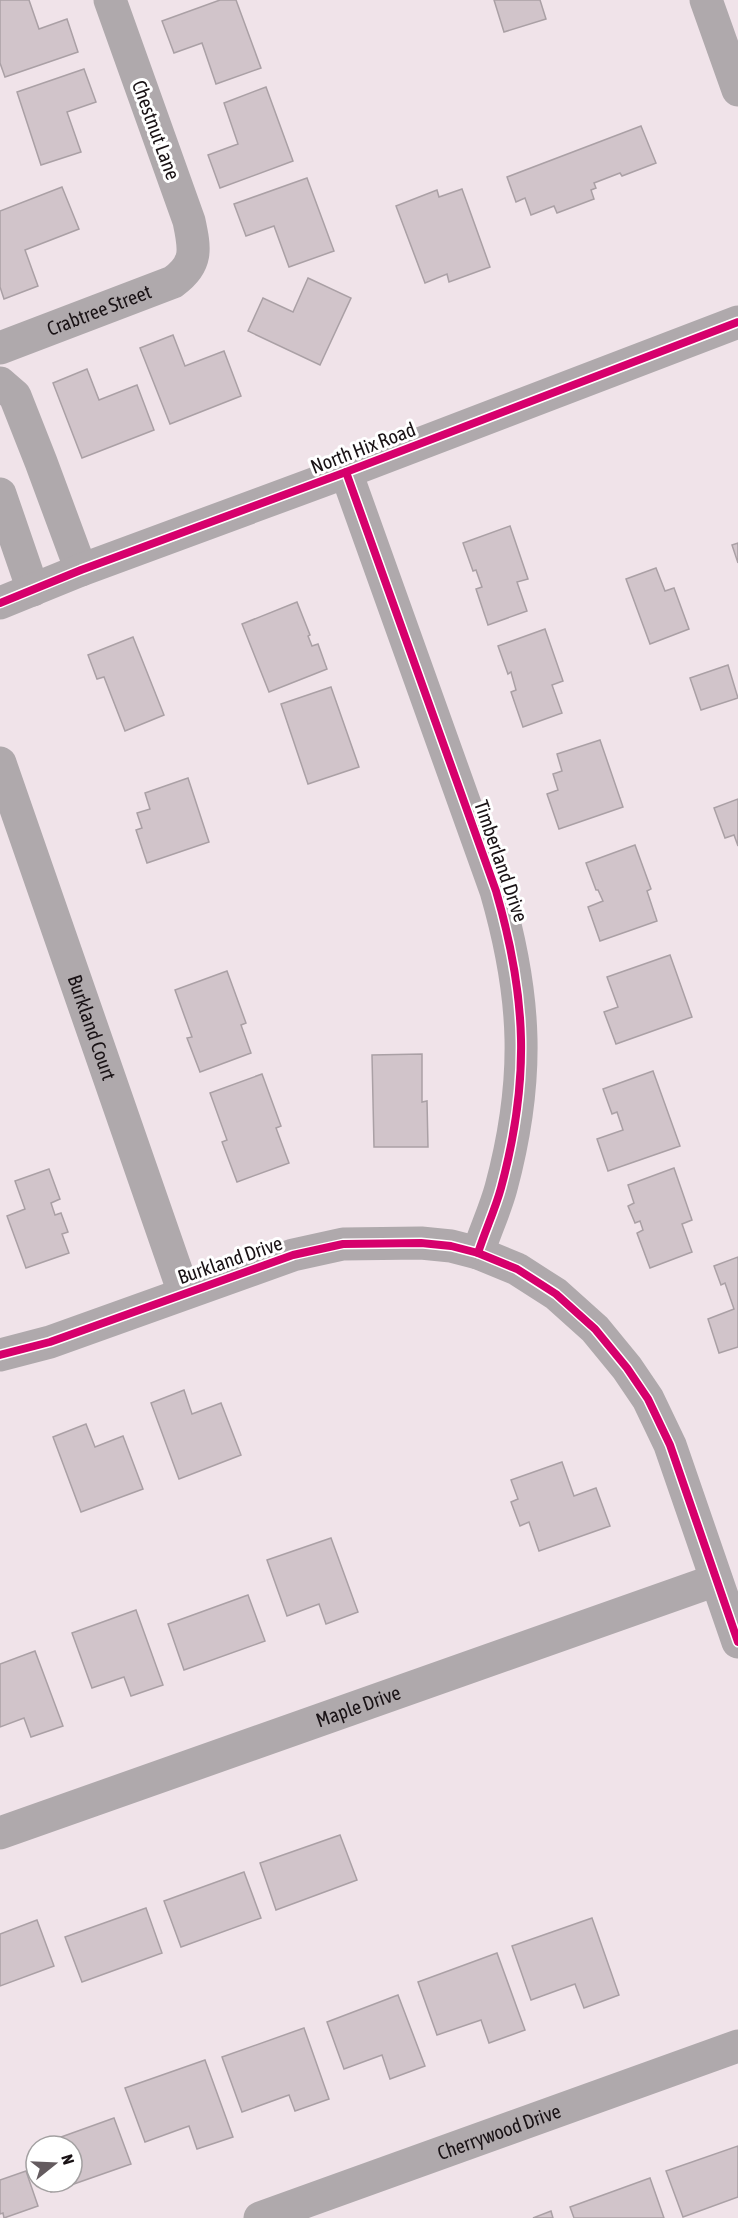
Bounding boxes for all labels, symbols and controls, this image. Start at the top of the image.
street label: Chestnut Lane [128,77,185,183]
street label: Crabtree Street [44,279,154,340]
street label: North Hix Road [307,417,418,478]
street label: Timberland Drive [470,797,533,925]
street label: Burkland Court [63,972,121,1083]
street label: Burkland Drive [174,1231,285,1288]
street label: Maple Drive [313,1680,403,1731]
street label: Cherrywood Drive [434,2099,564,2164]
north arrow [24,2134,84,2194]
text: N [58,2152,78,2167]

